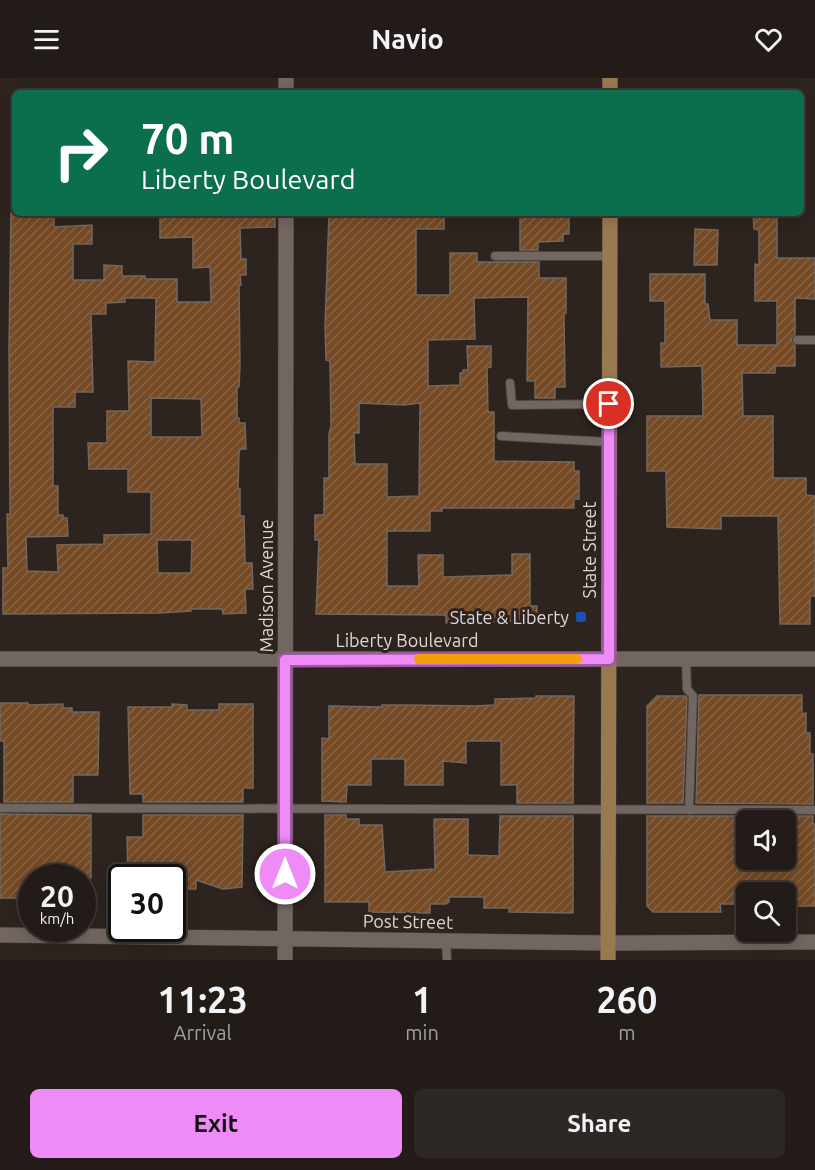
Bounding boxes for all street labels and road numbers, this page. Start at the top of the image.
street label: State Street [579,501,599,599]
street label: Madison Avenue [256,519,276,653]
street label: Liberty Boulevard [336,630,478,650]
street label: Post Street [363,910,453,932]

